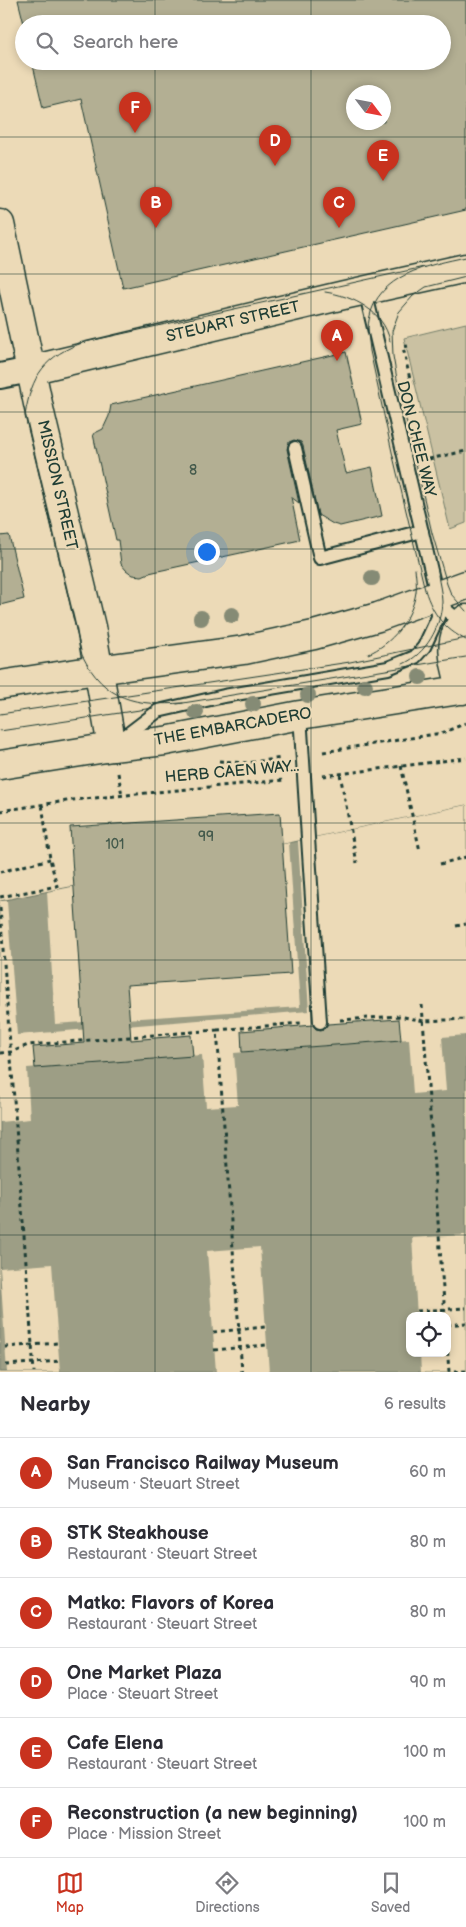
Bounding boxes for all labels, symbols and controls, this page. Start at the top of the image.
search box [15,15,451,70]
icon: search [33,29,61,57]
text: Search here [73,31,178,54]
north arrow [346,85,391,130]
pin: F [119,92,151,133]
pin: D [259,125,291,166]
pin: E [367,140,399,181]
pin: B [140,187,172,228]
pin: C [323,187,355,228]
street label: STEUART STREET [164,297,302,347]
pin: A [321,320,353,361]
street label: DON CHEE WAY [392,379,440,500]
street label: MISSION STREET [33,418,81,552]
house number: 8 [189,462,197,479]
your location [194,539,220,565]
street label: THE EMBARCADERO [153,704,313,750]
street label: HERB CAEN WAY... [164,757,300,787]
house number: 99 [198,828,214,845]
house number: 101 [105,836,125,853]
map controls [406,1312,451,1357]
button: locate [406,1312,451,1357]
text: Nearby [20,1392,90,1417]
text: 6 results [384,1395,446,1414]
text: San Francisco Railway Museum [67,1452,339,1475]
text: A [31,1463,41,1482]
text: 60 m [409,1463,446,1482]
text: Museum · Steuart Street [67,1475,240,1494]
text: STK Steakhouse [67,1522,209,1545]
text: B [30,1533,42,1552]
text: 80 m [410,1533,446,1552]
text: Restaurant · Steuart Street [67,1545,257,1564]
text: Matko: Flavors of Korea [67,1592,274,1615]
text: C [30,1603,42,1622]
text: 80 m [410,1603,446,1622]
text: Restaurant · Steuart Street [67,1615,257,1634]
text: One Market Plaza [67,1662,222,1685]
text: D [30,1673,42,1692]
text: 90 m [410,1673,446,1692]
text: Place · Steuart Street [67,1685,218,1704]
text: Cafe Elena [67,1732,164,1755]
text: E [31,1743,41,1762]
text: 100 m [403,1743,446,1762]
text: Restaurant · Steuart Street [67,1755,257,1774]
text: Reconstruction (a new beginning) [67,1802,358,1825]
text: F [31,1813,41,1832]
text: 100 m [403,1813,446,1832]
text: Place · Mission Street [67,1825,221,1844]
tab: Map [56,1869,84,1916]
tab: Directions [195,1869,260,1916]
tab: Saved [371,1869,410,1916]

